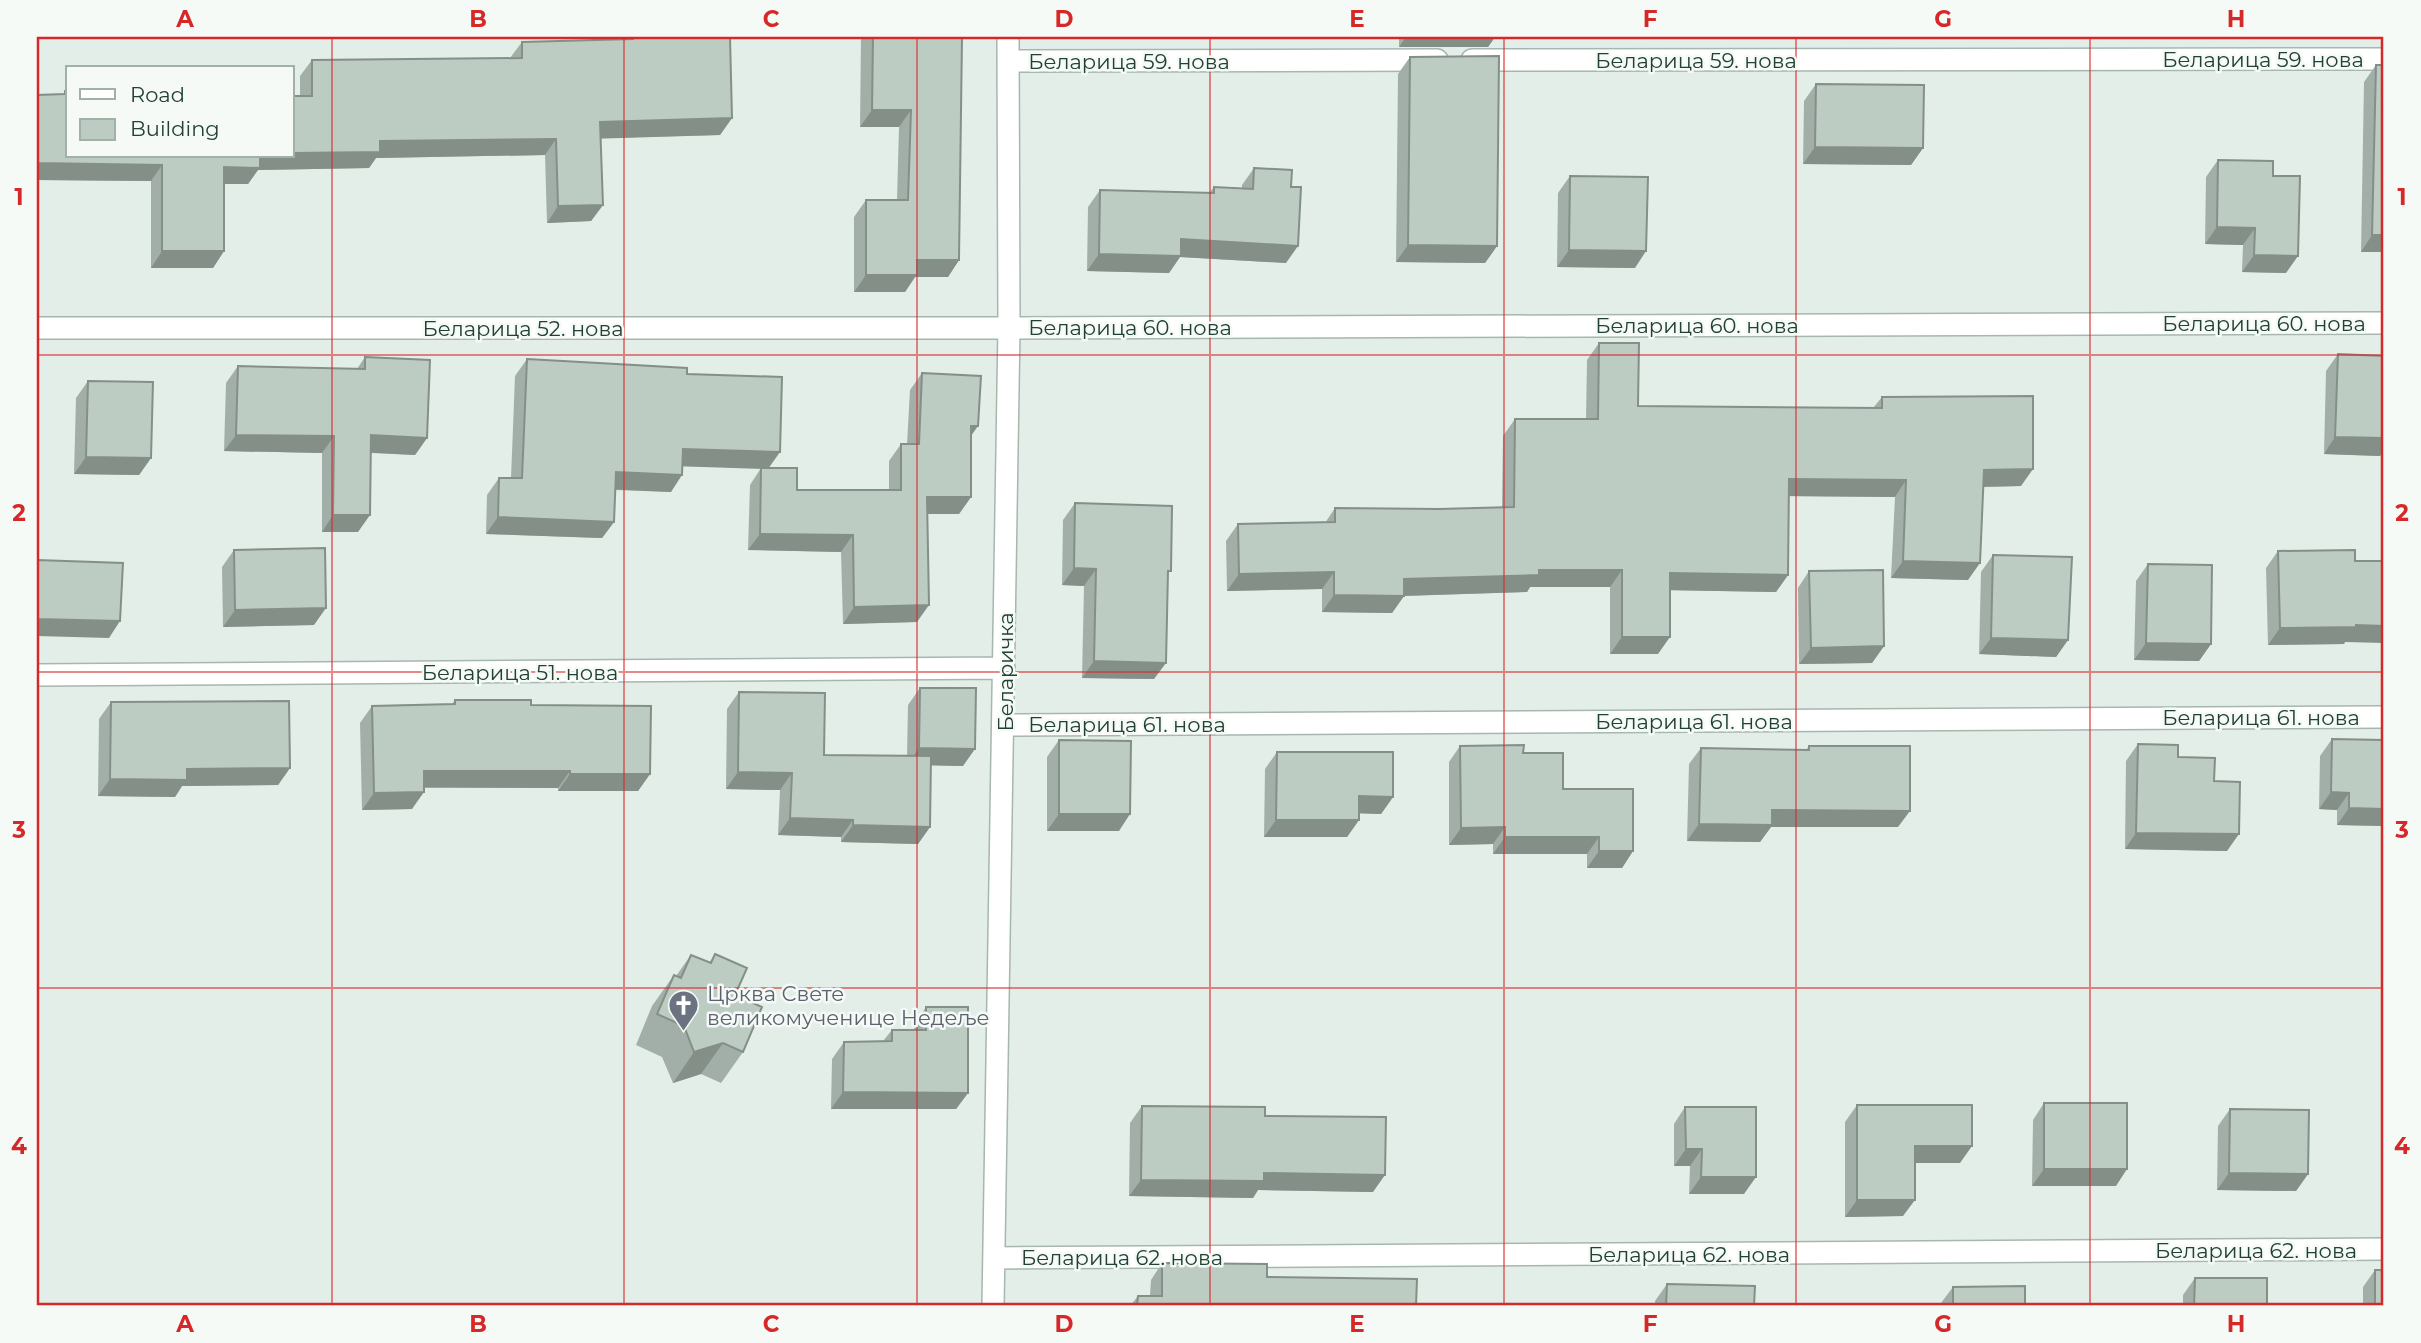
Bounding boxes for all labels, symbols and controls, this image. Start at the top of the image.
text: A [175,5,194,33]
text: B [469,5,487,33]
text: C [763,5,780,33]
text: D [1055,5,1074,33]
text: E [1349,5,1365,33]
text: F [1643,5,1658,33]
text: G [1934,5,1952,33]
text: H [2227,5,2245,33]
street label: Беларица 59. нова [2162,47,2364,72]
street label: Беларица 59. нова [1595,48,1797,73]
street label: Беларица 59. нова [1028,49,1230,74]
legend [66,66,294,158]
text: Road [130,82,185,107]
text: Building [130,116,220,141]
text: 1 [14,183,24,211]
text: 1 [2397,183,2407,211]
street label: Беларица 60. нова [2162,311,2366,336]
street label: Беларица 60. нова [1595,313,1799,338]
street label: Беларица 60. нова [1028,315,1232,340]
street label: Беларица 52. нова [423,316,623,341]
text: 2 [12,499,26,527]
text: 2 [2395,499,2409,527]
street label: Беларичка [993,612,1018,732]
street label: Беларица 51. нова [422,660,618,685]
street label: Беларица 61. нова [2162,705,2360,730]
street label: Беларица 61. нова [1595,709,1793,734]
street label: Беларица 61. нова [1028,712,1226,737]
text: 3 [11,816,26,844]
text: 3 [2394,816,2409,844]
place label: Црква Свете великомученице Недеље [707,981,990,1030]
church icon: Црква Свете великомученице Недеље [667,988,701,1032]
text: 4 [11,1132,27,1160]
text: 4 [2394,1132,2410,1160]
street label: Беларица 62. нова [2155,1238,2357,1263]
street label: Беларица 62. нова [1588,1242,1790,1267]
street label: Беларица 62. нова [1021,1245,1223,1270]
text: A [175,1310,194,1338]
text: B [469,1310,487,1338]
text: C [763,1310,780,1338]
text: D [1055,1310,1074,1338]
text: E [1349,1310,1365,1338]
text: F [1643,1310,1658,1338]
text: G [1934,1310,1952,1338]
text: H [2227,1310,2245,1338]

